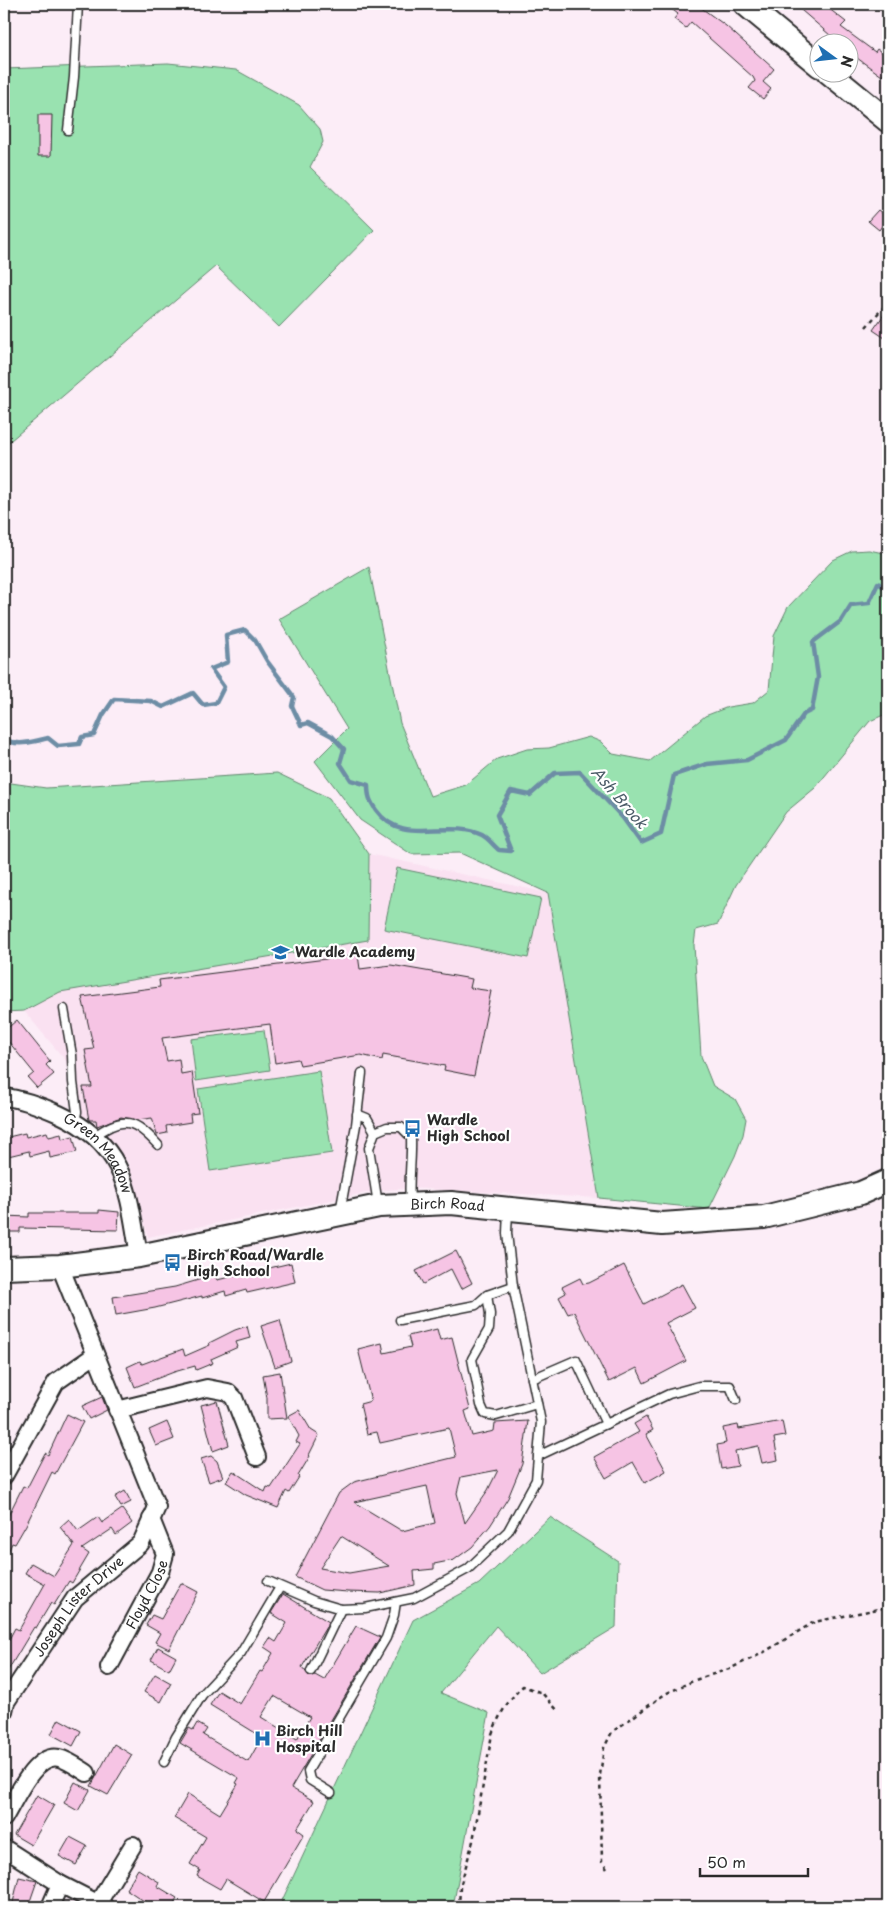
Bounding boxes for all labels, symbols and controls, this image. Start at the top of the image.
north arrow [810,32,860,82]
text: N [835,53,859,70]
water label: Ash Brook [587,761,655,834]
place label: Wardle Academy [295,941,415,962]
school or university icon: Wardle Academy [271,942,291,962]
street label: Green Meadow [60,1107,138,1196]
place label: Wardle High School [427,1109,510,1146]
bus stop icon: Wardle High School [403,1118,423,1138]
street label: Birch Road [409,1192,486,1216]
place label: Birch Road/Wardle High School [187,1244,324,1281]
bus stop icon: Birch Road/Wardle High School [163,1253,183,1273]
street label: Joseph Lister Drive [28,1551,128,1661]
street label: Floyd Close [120,1558,173,1633]
place label: Birch Hill Hospital [276,1720,342,1757]
hospital icon: Birch Hill Hospital [252,1729,272,1749]
scale bar [700,1846,807,1878]
text: 50 m [707,1850,746,1873]

